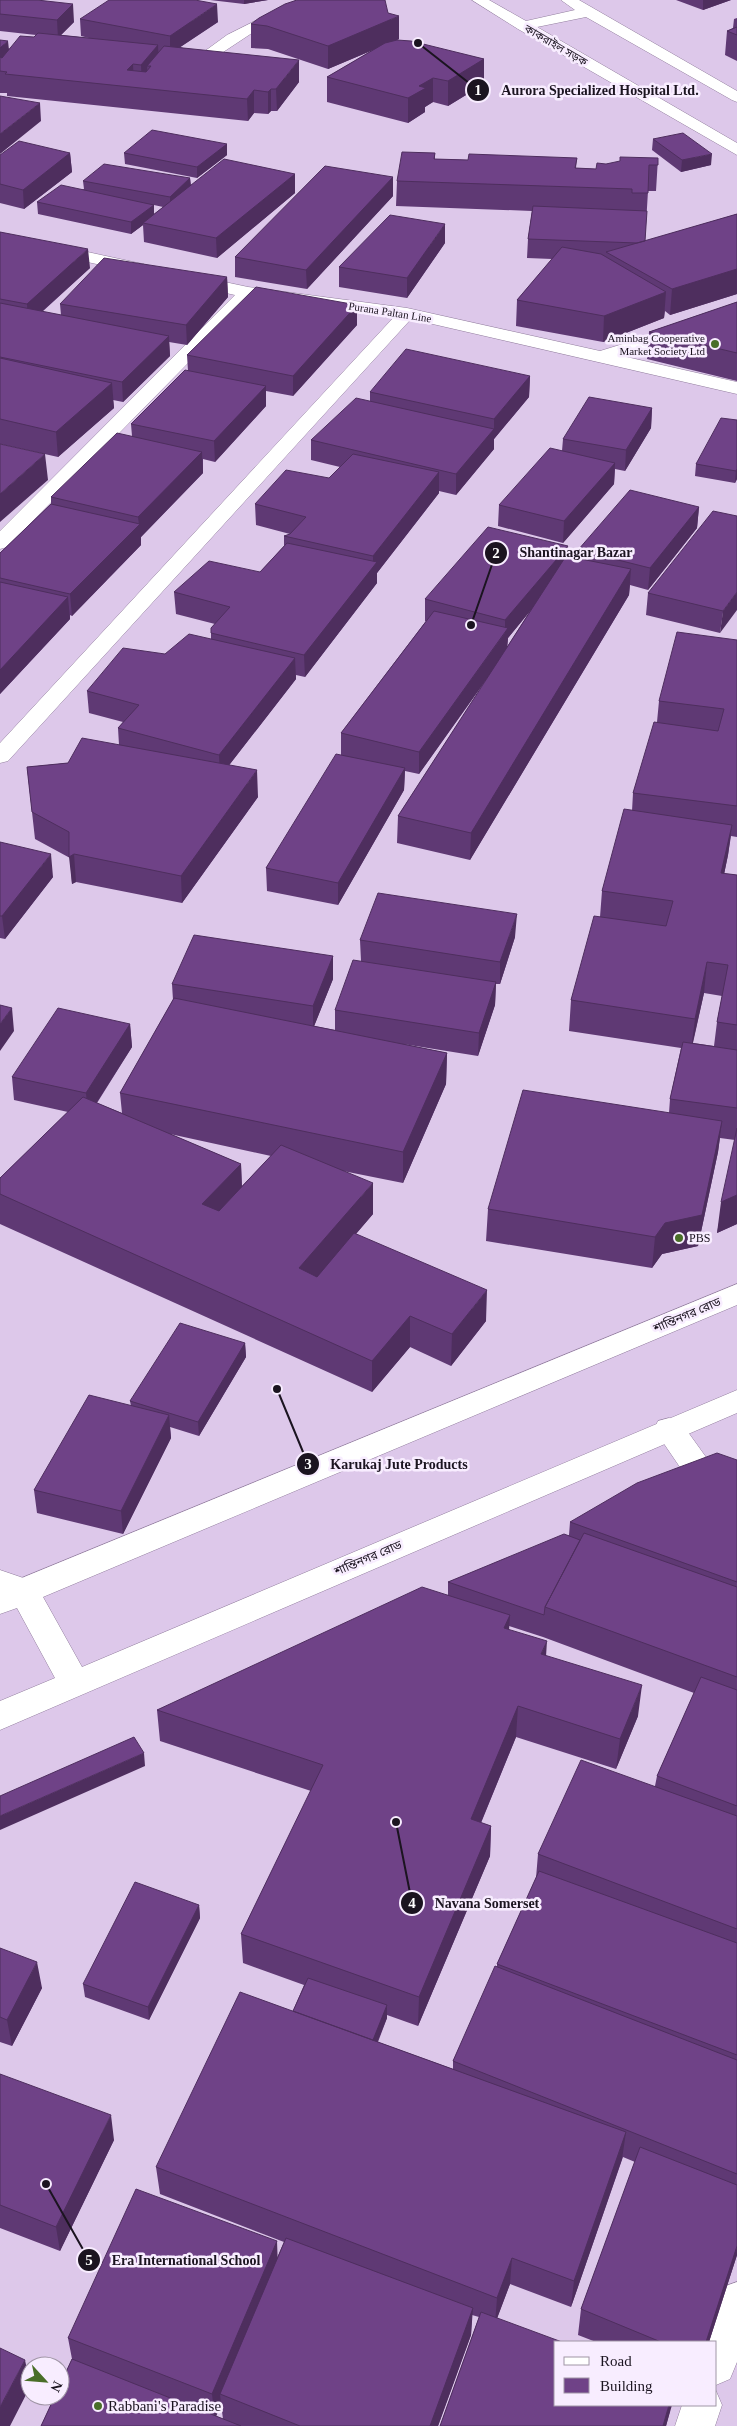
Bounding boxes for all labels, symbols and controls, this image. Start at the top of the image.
street label: কাকরাইল সড়ক [522,22,590,68]
callout: Aurora Specialized Hospital Ltd. [466,75,708,104]
text: 1 [474,82,482,98]
text: Aurora Specialized Hospital Ltd. [501,83,699,98]
street label: Purana Paltan Line [348,300,432,324]
place label: Aminbag Cooperative Market Society Ltd [608,332,705,357]
marker: Aminbag Cooperative Market Society Ltd [709,338,721,350]
callout: Shantinagar Bazar [484,538,642,567]
text: 2 [492,545,500,561]
text: Shantinagar Bazar [520,545,632,560]
place label: PBS [689,1231,710,1245]
marker: PBS [673,1232,685,1244]
street label: শান্তিনগর রোড [650,1293,723,1336]
callout: Karukaj Jute Products [296,1450,478,1479]
text: 3 [304,1456,312,1472]
text: Karukaj Jute Products [330,1457,468,1472]
street label: শান্তিনগর রোড [331,1536,404,1579]
callout: Navana Somerset [400,1889,549,1918]
text: 4 [408,1895,416,1911]
text: Navana Somerset [435,1896,540,1911]
callout: Era International School [76,2245,270,2274]
text: 5 [85,2252,93,2268]
text: Era International School [112,2253,260,2268]
legend [554,2341,717,2406]
text: Road [600,2353,632,2369]
north arrow [20,2356,70,2406]
text: Building [600,2378,653,2394]
text: N [47,2379,65,2394]
place label: Rabbani's Paradise [108,2398,221,2414]
marker: Rabbani's Paradise [92,2400,104,2412]

